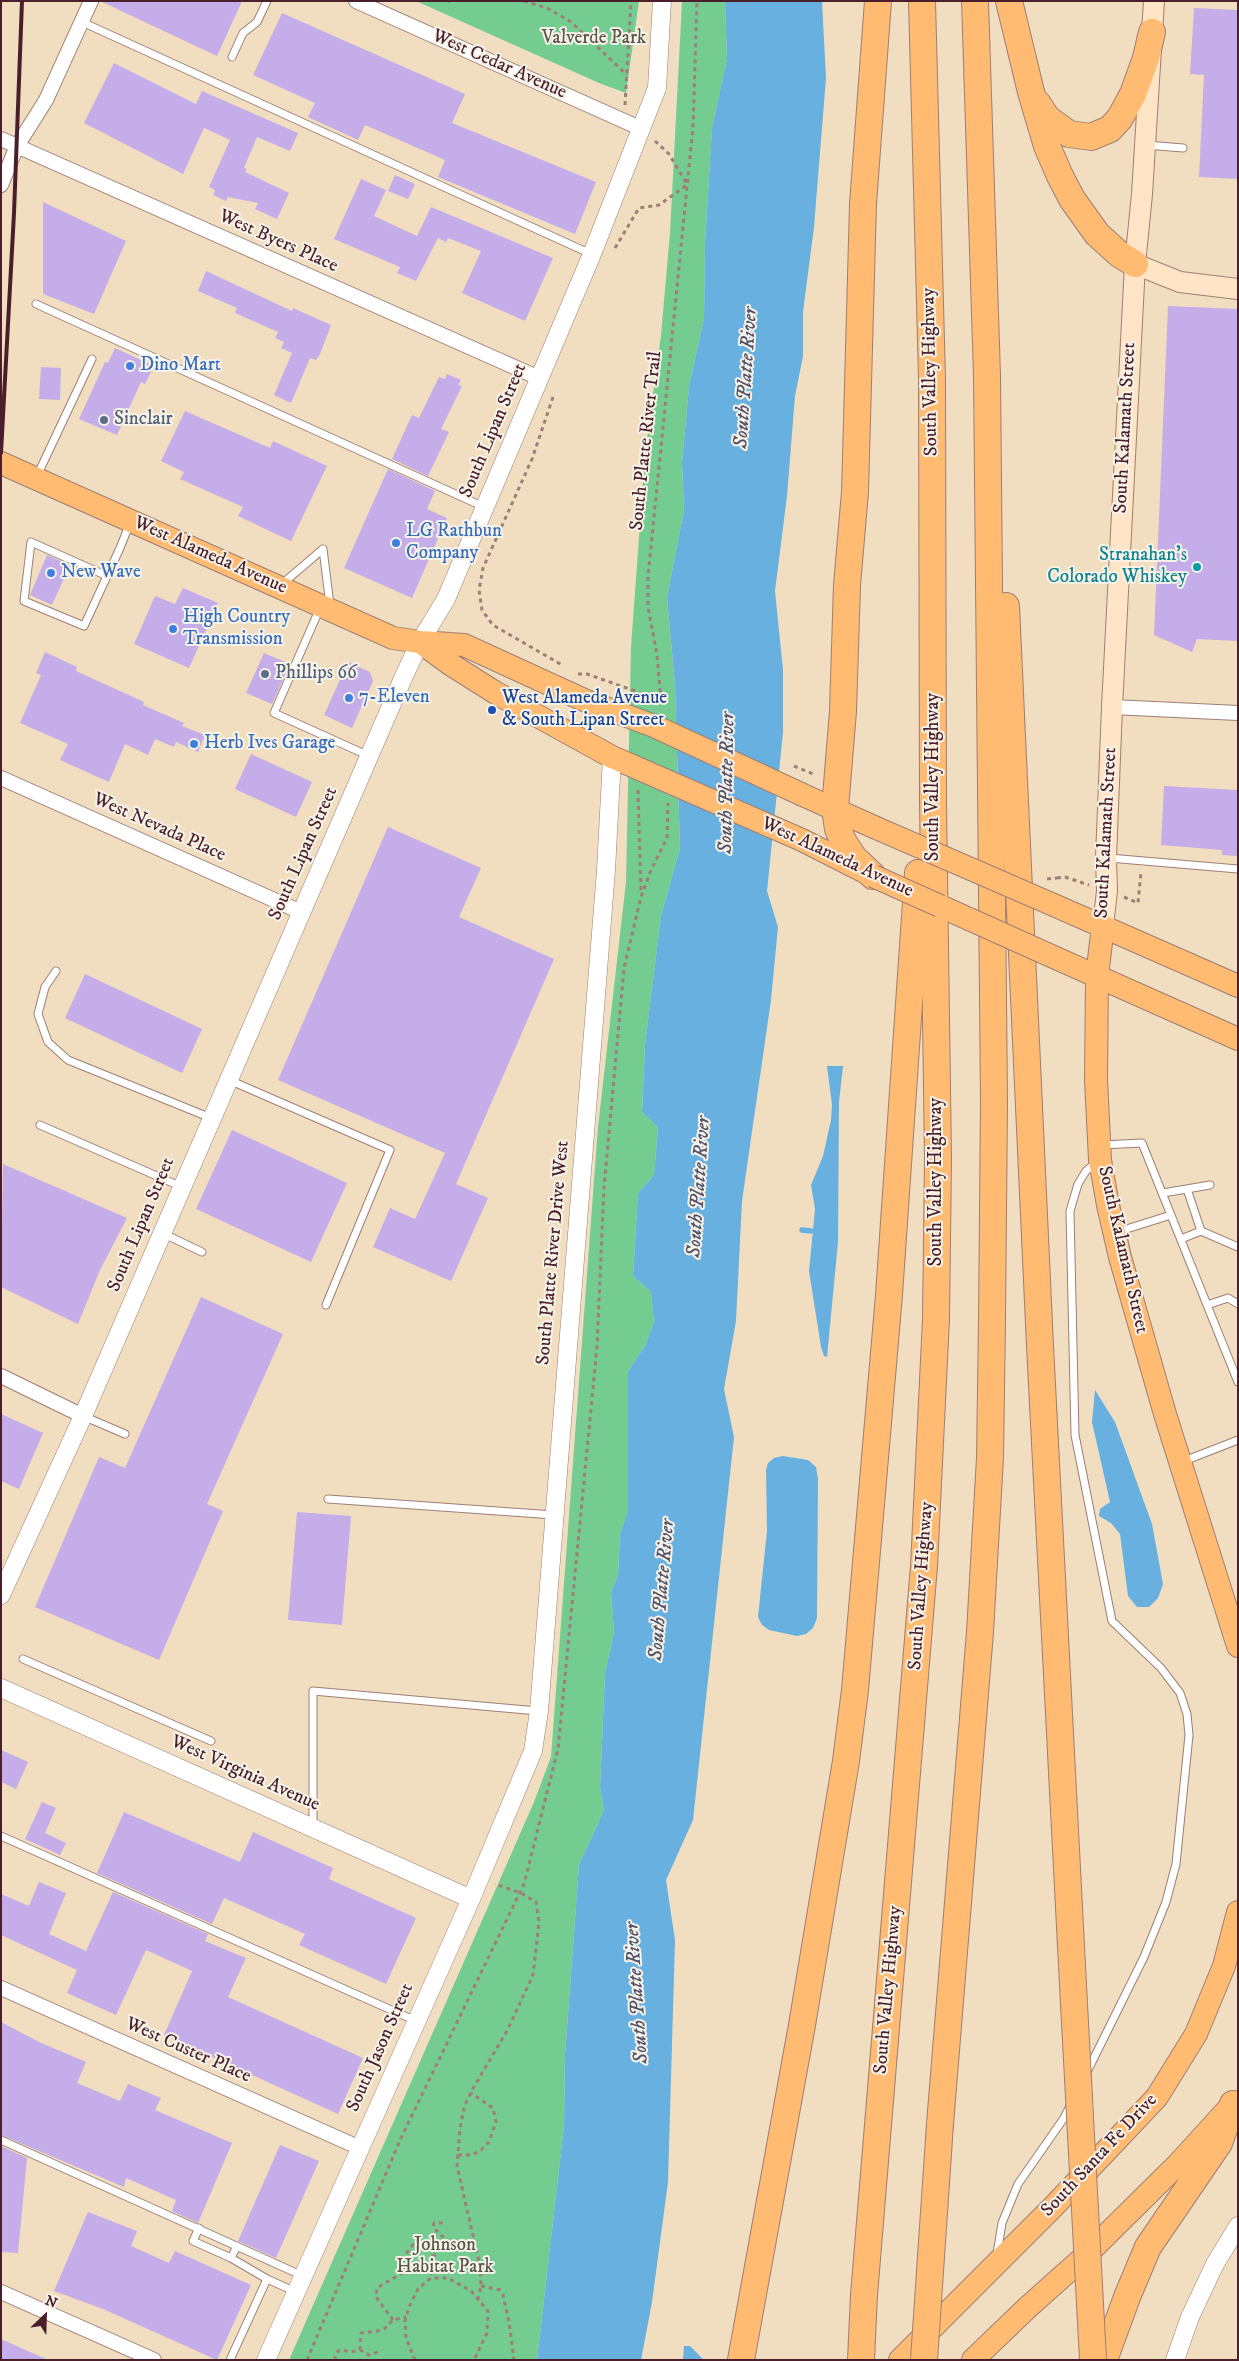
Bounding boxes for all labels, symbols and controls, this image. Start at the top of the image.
street label: West Cedar Avenue [428,25,570,105]
park label: Valverde Park [542,28,646,50]
street label: West Byers Place [215,206,341,278]
street label: South Valley Highway [918,287,944,457]
water label: South Platte River [730,306,764,450]
street label: South Kalamath Street [1110,342,1142,514]
street label: South Platte River Trail [626,350,668,532]
place label: Dino Mart [140,355,221,377]
marker: Dino Mart [124,360,136,372]
street label: South Lipan Street [455,360,533,502]
place label: Sinclair [114,409,173,431]
marker: Sinclair [98,414,110,426]
street label: West Alameda Avenue [130,512,290,600]
place label: LG Rathbun Company [406,521,502,565]
marker: LG Rathbun Company [390,537,402,549]
place label: Stranahan's Colorado Whiskey [1047,545,1187,589]
marker: Stranahan's Colorado Whiskey [1191,561,1203,573]
place label: New Wave [61,562,141,584]
marker: New Wave [45,567,57,579]
place label: High Country Transmission [183,607,290,651]
marker: High Country Transmission [167,623,179,635]
place label: Phillips 66 [275,663,357,685]
marker: Phillips 66 [259,668,271,680]
place label: 7-Eleven [359,687,430,709]
place label: West Alameda Avenue & South Lipan Street [502,688,667,732]
marker: 7-Eleven [343,692,355,704]
street label: South Valley Highway [923,693,945,861]
marker: West Alameda Avenue & South Lipan Street [486,704,498,716]
water label: South Platte River [715,712,741,854]
place label: Herb Ives Garage [204,733,335,755]
marker: Herb Ives Garage [188,738,200,750]
street label: South Kalamath Street [1091,747,1123,919]
street label: South Lipan Street [264,784,344,924]
street label: West Nevada Place [89,789,229,867]
street label: West Alameda Avenue [757,813,917,903]
street label: South Valley Highway [926,1098,948,1266]
water label: South Platte River [683,1115,717,1259]
street label: South Platte River Drive West [533,1140,575,1366]
street label: South Lipan Street [103,1154,181,1296]
street label: South Kalamath Street [1092,1164,1152,1336]
street label: South Valley Highway [905,1501,939,1671]
water label: South Platte River [645,1518,681,1662]
street label: West Virginia Avenue [167,1731,323,1817]
street label: South Valley Highway [870,1905,908,2075]
water label: South Platte River [621,1921,655,2065]
street label: South Jason Street [342,1980,420,2116]
street label: West Custer Place [122,2013,254,2089]
street label: South Santa Fe Drive [1037,2090,1163,2222]
park label: Johnson Habitat Park [396,2235,494,2279]
north arrow [20,2291,70,2341]
text: N [42,2292,60,2313]

